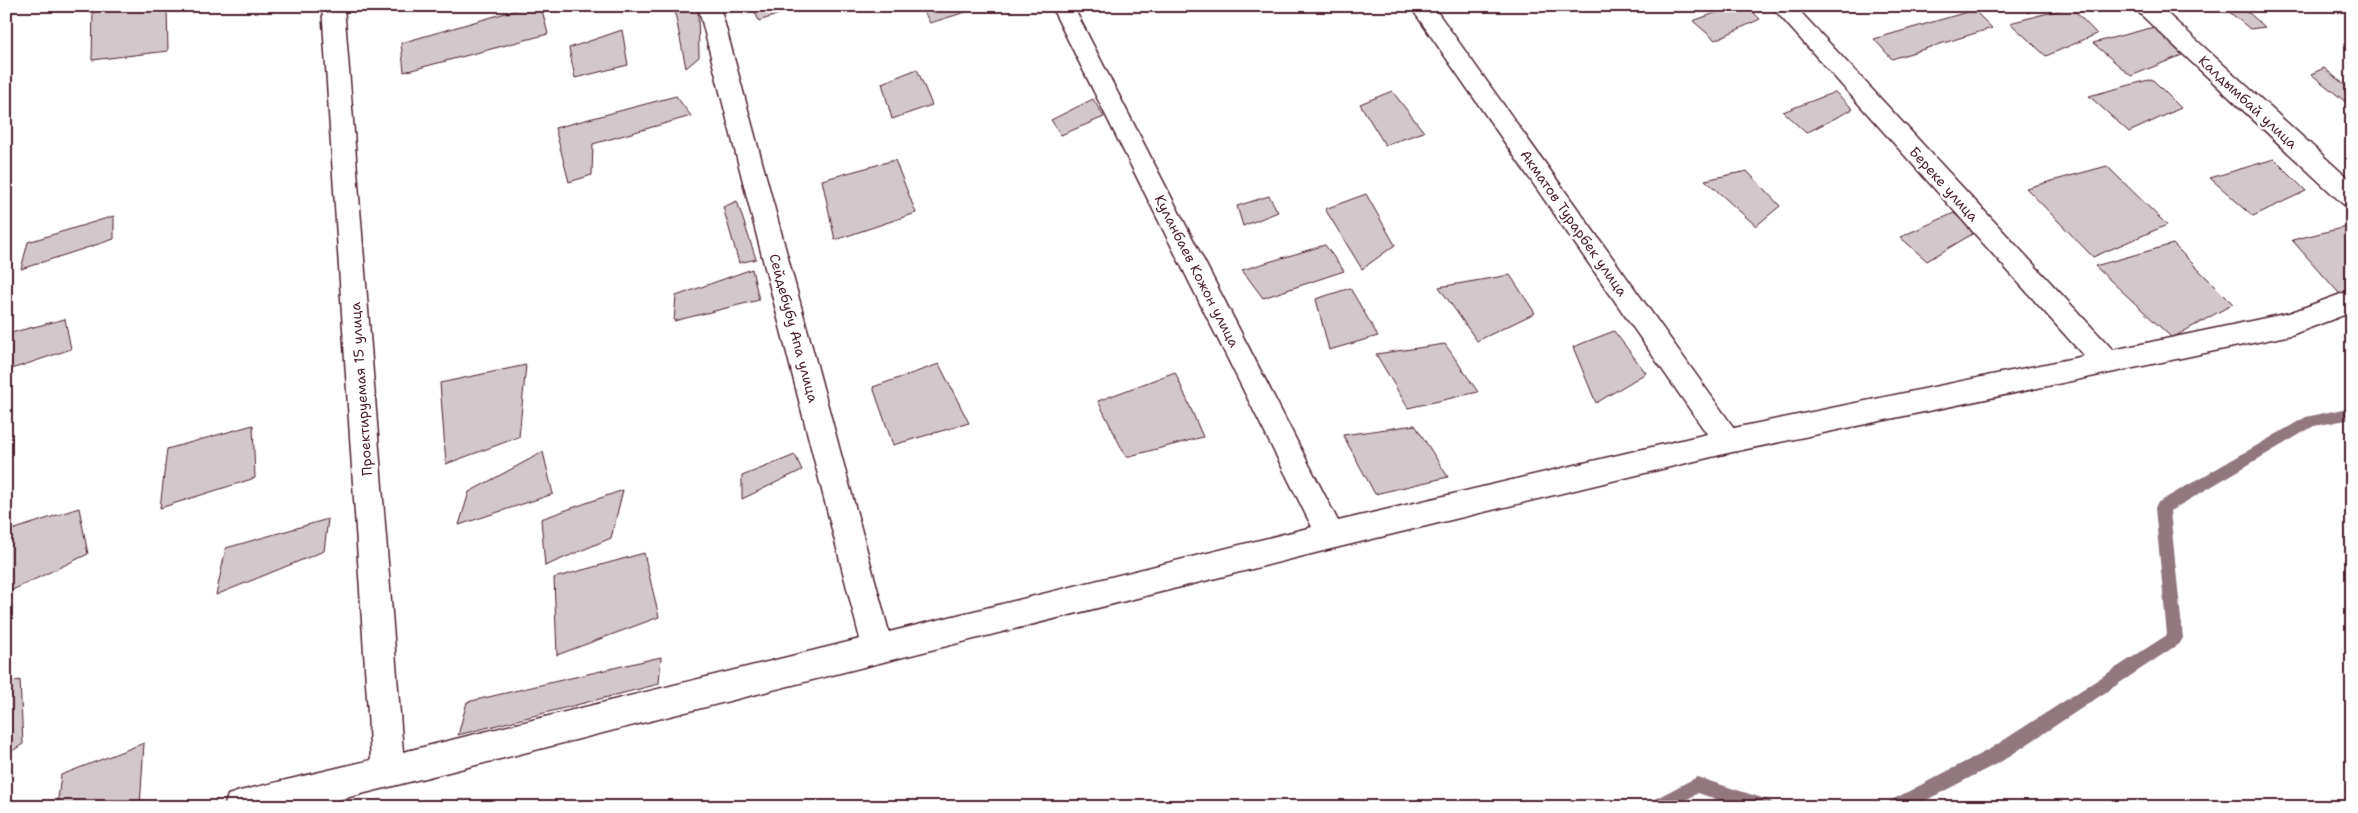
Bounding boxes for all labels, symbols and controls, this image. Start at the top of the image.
street label: Калдымбай улица [2195,52,2301,153]
street label: Береке улица [1906,143,1983,225]
street label: Акматов Турарбек улица [1517,146,1632,300]
street label: Куланбаев Кожон улица [1151,192,1244,351]
street label: Сейдебубу Апа улица [765,252,823,405]
street label: Проектируемая 15 улица [346,301,376,476]

